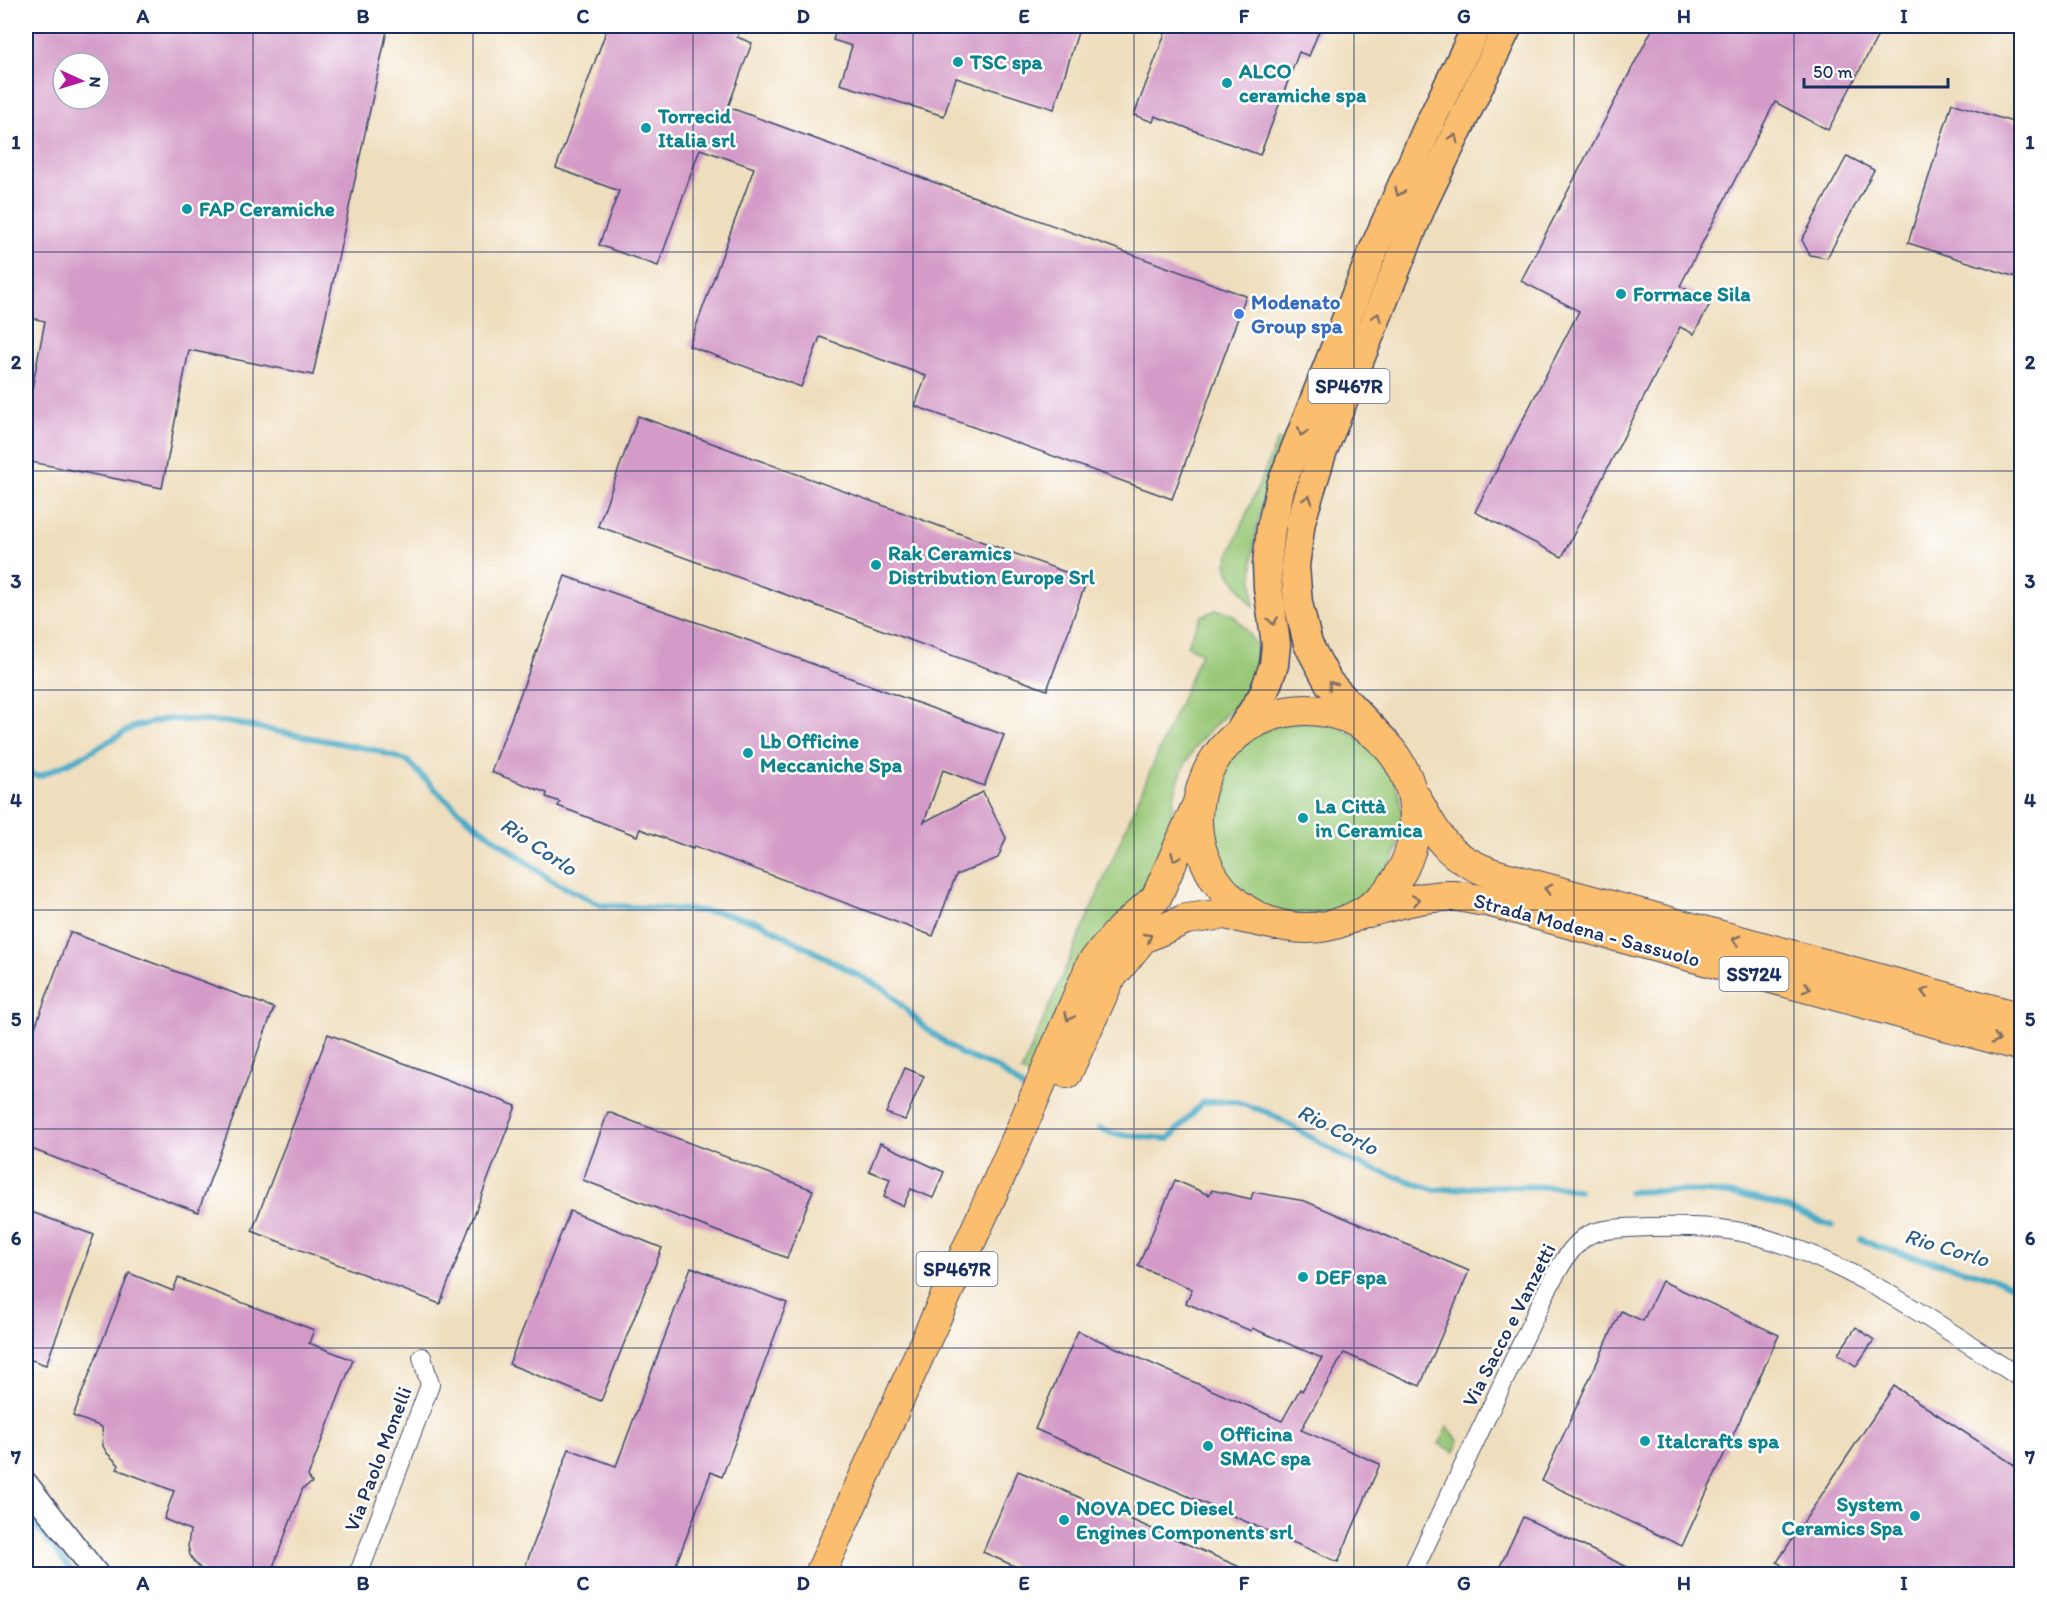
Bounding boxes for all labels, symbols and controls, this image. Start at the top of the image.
text: A [136,4,150,28]
text: B [357,4,370,28]
text: C [577,4,590,28]
text: D [796,4,810,28]
text: E [1018,4,1030,28]
text: F [1239,4,1250,28]
text: G [1457,4,1471,28]
text: H [1677,4,1691,28]
text: I [1900,4,1908,28]
place label: TSC spa [969,49,1044,75]
north arrow [51,51,111,111]
scale bar [1804,51,1948,89]
marker: TSC spa [951,55,965,69]
place label: ALCO ceramiche spa [1238,58,1367,108]
text: 50 m [1813,61,1853,83]
text: N [86,76,105,88]
marker: ALCO ceramiche spa [1220,76,1234,90]
place label: Torrecid Italia srl [657,103,736,152]
marker: Torrecid Italia srl [639,121,653,135]
text: 1 [11,130,21,154]
text: 1 [2025,130,2035,154]
one-way arrow [1447,134,1459,145]
one-way arrow [1394,186,1406,197]
place label: FAP Ceramiche [199,196,335,221]
marker: FAP Ceramiche [180,202,194,216]
place label: Forrnace Sila [1633,281,1751,306]
marker: Forrnace Sila [1614,287,1628,301]
place label: Modenato Group spa [1251,289,1344,339]
marker: Modenato Group spa [1232,307,1246,321]
one-way arrow [1370,312,1382,323]
text: 2 [11,350,22,374]
text: 2 [2025,350,2036,374]
road number: SP467R [1308,369,1390,403]
one-way arrow [1297,426,1310,436]
one-way arrow [1301,494,1313,505]
place label: Rak Ceramics Distribution Europe Srl [888,540,1096,590]
marker: Rak Ceramics Distribution Europe Srl [869,558,883,572]
text: 3 [11,569,22,593]
text: 3 [2025,569,2036,593]
one-way arrow [1266,616,1279,626]
one-way arrow [1328,681,1339,692]
place label: Lb Officine Meccaniche Spa [760,728,903,778]
marker: Lb Officine Meccaniche Spa [741,746,755,760]
text: 4 [10,788,22,812]
text: 4 [2024,788,2036,812]
place label: La Città in Ceramica [1315,793,1423,842]
water label: Rio Corlo [495,811,583,882]
marker: La Città in Ceramica [1296,811,1310,825]
one-way arrow [1170,851,1182,862]
one-way arrow [1543,884,1554,896]
street label: Strada Modena - Sassuolo [1471,887,1703,972]
one-way arrow [1411,894,1421,907]
one-way arrow [1142,933,1153,944]
one-way arrow [1732,935,1742,948]
road number: SS724 [1720,957,1788,991]
one-way arrow [1801,981,1812,993]
one-way arrow [1920,986,1930,999]
text: 5 [11,1007,22,1031]
text: 5 [2025,1007,2036,1031]
one-way arrow [1064,1010,1076,1021]
one-way arrow [1990,1031,2000,1044]
water label: Rio Corlo [1293,1098,1383,1161]
water label: Rio Corlo [1902,1222,1993,1273]
text: 6 [11,1226,22,1250]
text: 6 [2025,1226,2036,1250]
street label: Via Sacco e Vanzetti [1457,1239,1561,1411]
road number: SP467R [916,1252,998,1286]
place label: DEF spa [1315,1264,1388,1290]
marker: DEF spa [1296,1270,1310,1284]
street label: Via Paolo Monelli [338,1383,417,1535]
place label: Officina SMAC spa [1220,1421,1312,1471]
place label: Italcrafts spa [1657,1428,1780,1454]
marker: Italcrafts spa [1638,1434,1652,1448]
marker: Officina SMAC spa [1201,1439,1215,1453]
text: 7 [10,1445,21,1469]
text: 7 [2024,1445,2035,1469]
place label: System Ceramics Spa [1782,1491,1904,1541]
place label: NOVA DEC Diesel Engines Components srl [1076,1495,1294,1545]
marker: System Ceramics Spa [1908,1509,1922,1523]
marker: NOVA DEC Diesel Engines Components srl [1057,1513,1071,1527]
text: A [136,1571,150,1595]
text: B [357,1571,370,1595]
text: C [577,1571,590,1595]
text: D [796,1571,810,1595]
text: E [1018,1571,1030,1595]
text: F [1239,1571,1250,1595]
text: G [1457,1571,1471,1595]
text: H [1677,1571,1691,1595]
text: I [1900,1571,1908,1595]

